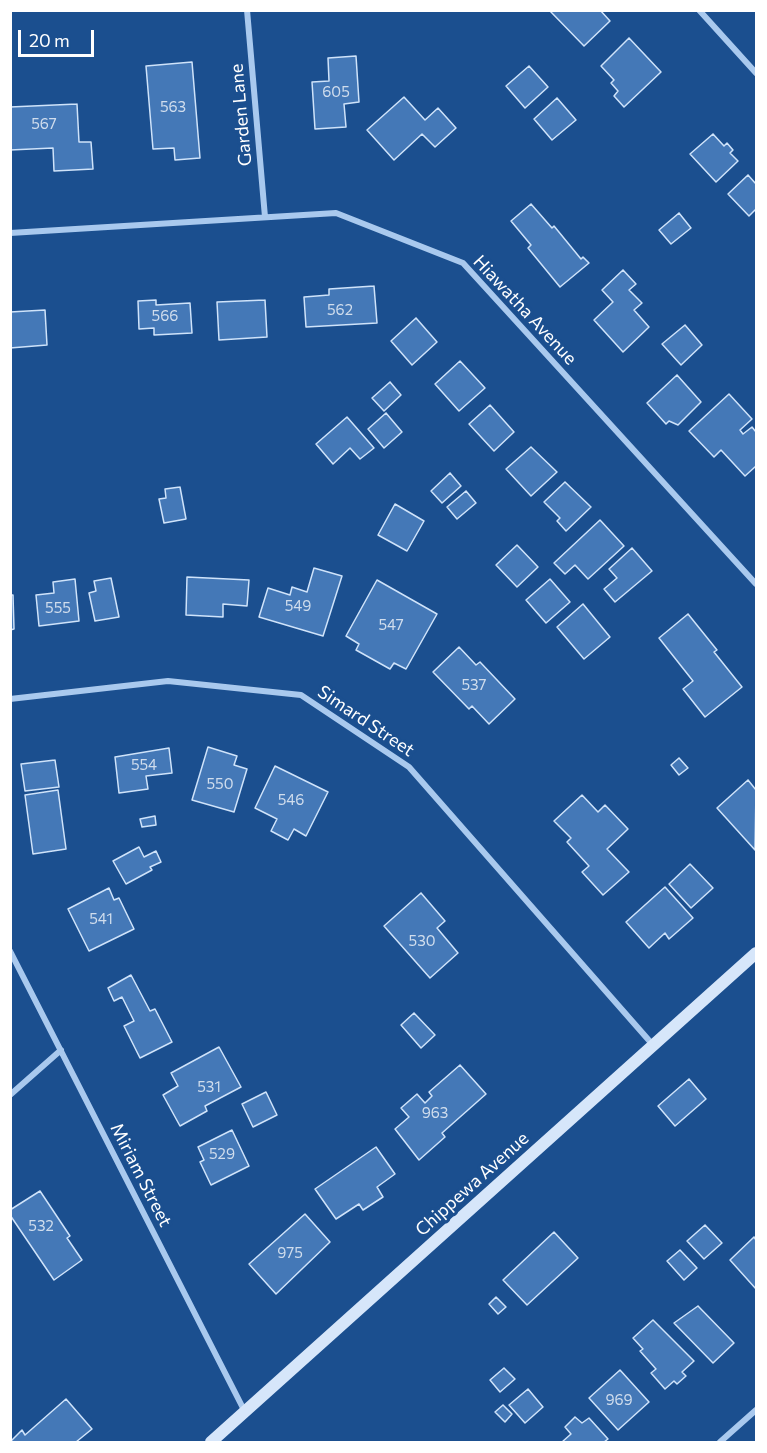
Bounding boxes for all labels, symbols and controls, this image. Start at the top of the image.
scale bar [21,18,98,56]
text: 20 m [29,29,70,51]
street label: Garden Lane [226,63,256,167]
house number: 605 [322,83,350,101]
house number: 563 [160,98,186,116]
house number: 567 [31,115,57,133]
street label: Hiawatha Avenue [469,251,581,369]
house number: 562 [327,301,353,319]
house number: 566 [152,307,178,325]
house number: 549 [285,597,311,615]
house number: 555 [45,599,71,617]
house number: 547 [378,616,404,634]
house number: 537 [461,676,487,694]
street label: Simard Street [314,681,418,761]
house number: 554 [131,756,157,774]
house number: 550 [206,775,234,793]
house number: 546 [278,791,304,809]
house number: 541 [89,910,113,928]
house number: 530 [409,932,435,950]
house number: 531 [197,1078,221,1096]
house number: 963 [422,1104,448,1122]
street label: Miriam Street [106,1120,176,1230]
street label: Chippewa Avenue [411,1127,533,1241]
house number: 529 [209,1145,235,1163]
house number: 532 [28,1217,54,1235]
house number: 975 [277,1244,303,1262]
house number: 969 [605,1391,633,1409]

